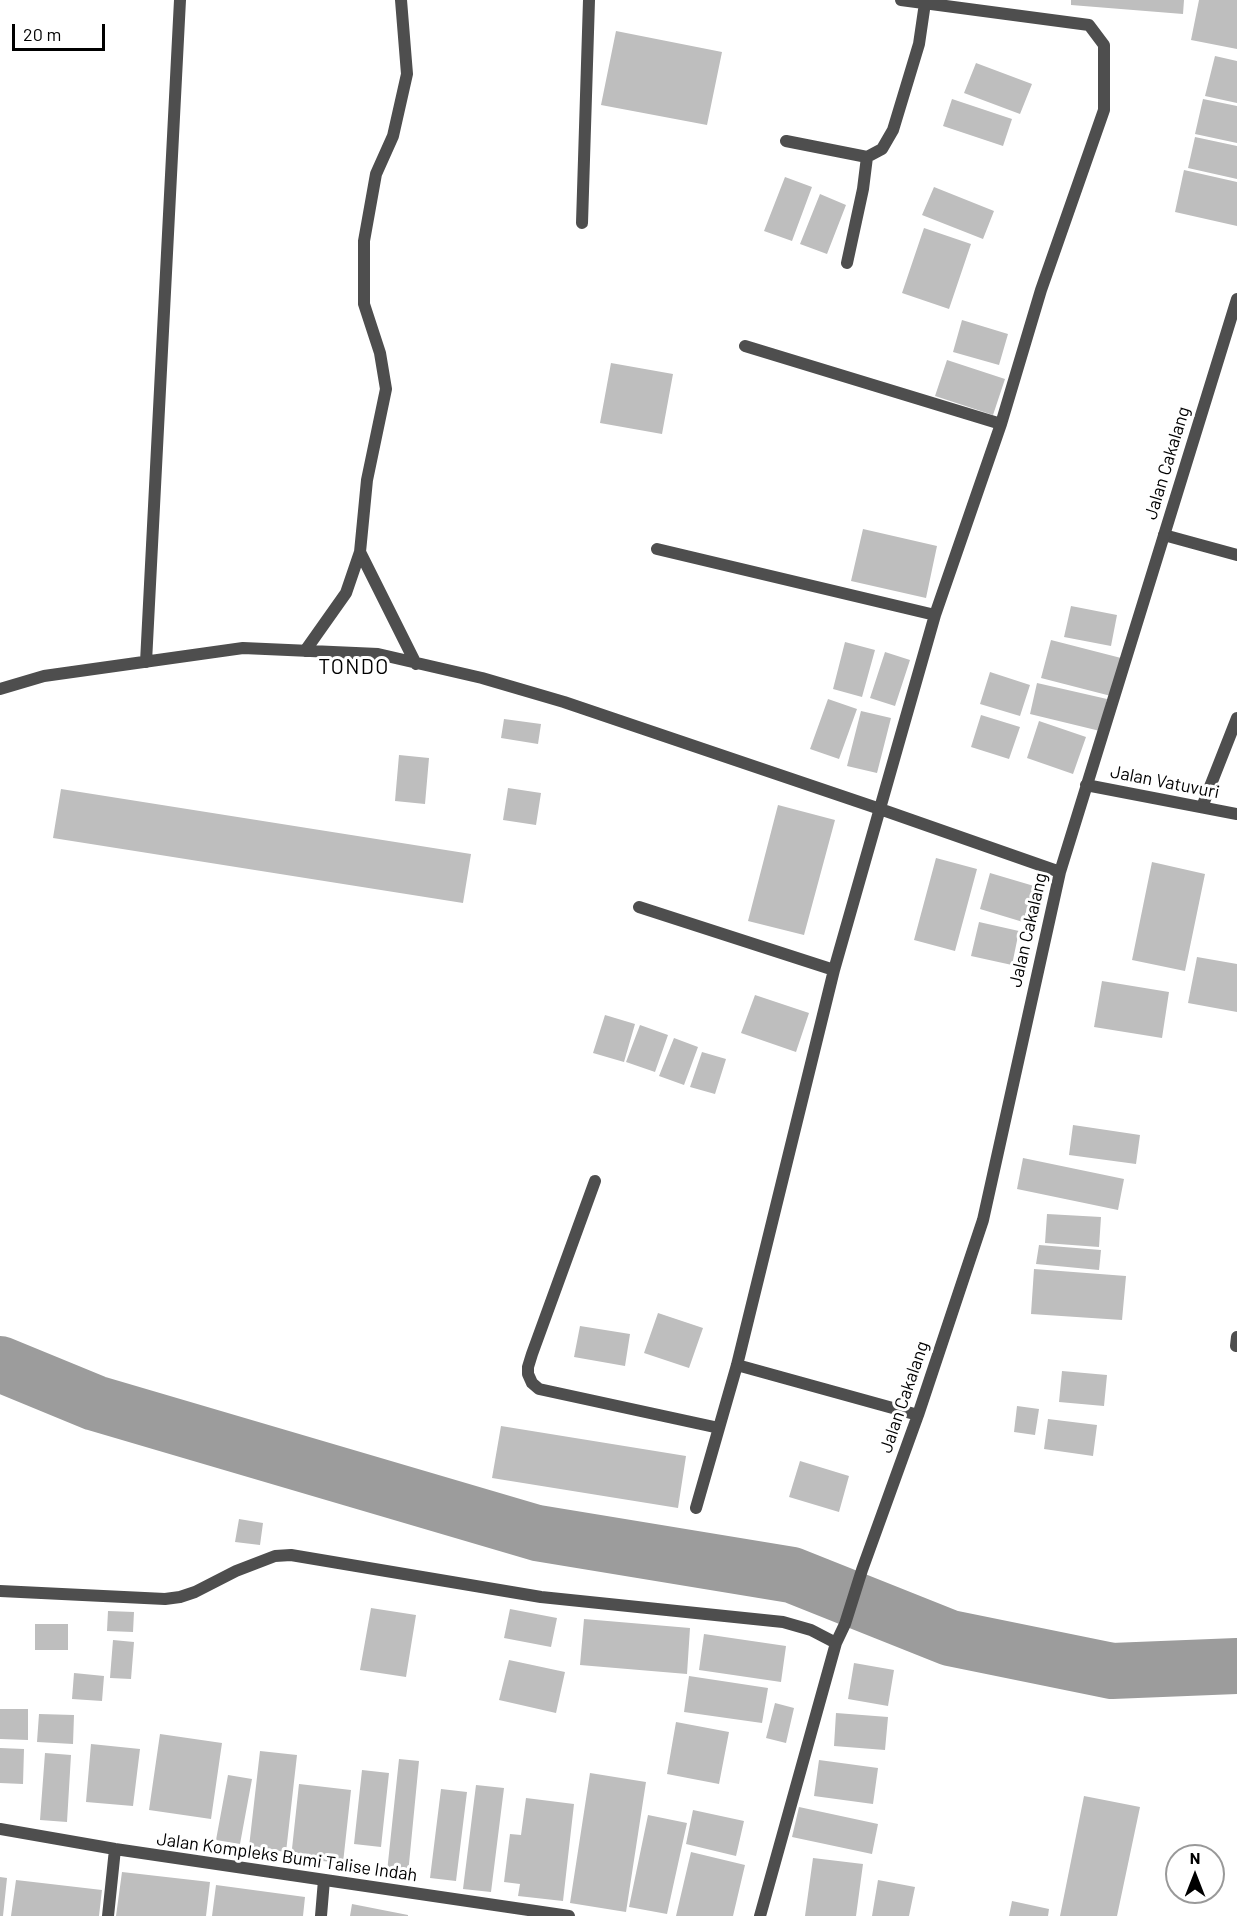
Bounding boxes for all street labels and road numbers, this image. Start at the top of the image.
street label: Jalan Cakalang [1140,404,1194,522]
street label: Jalan Vatuvuri [1109,761,1221,803]
street label: Jalan Cakalang [1004,871,1052,989]
street label: Jalan Cakalang [875,1338,933,1456]
street label: Jalan Kompleks Bumi Talise Indah [155,1828,419,1886]

